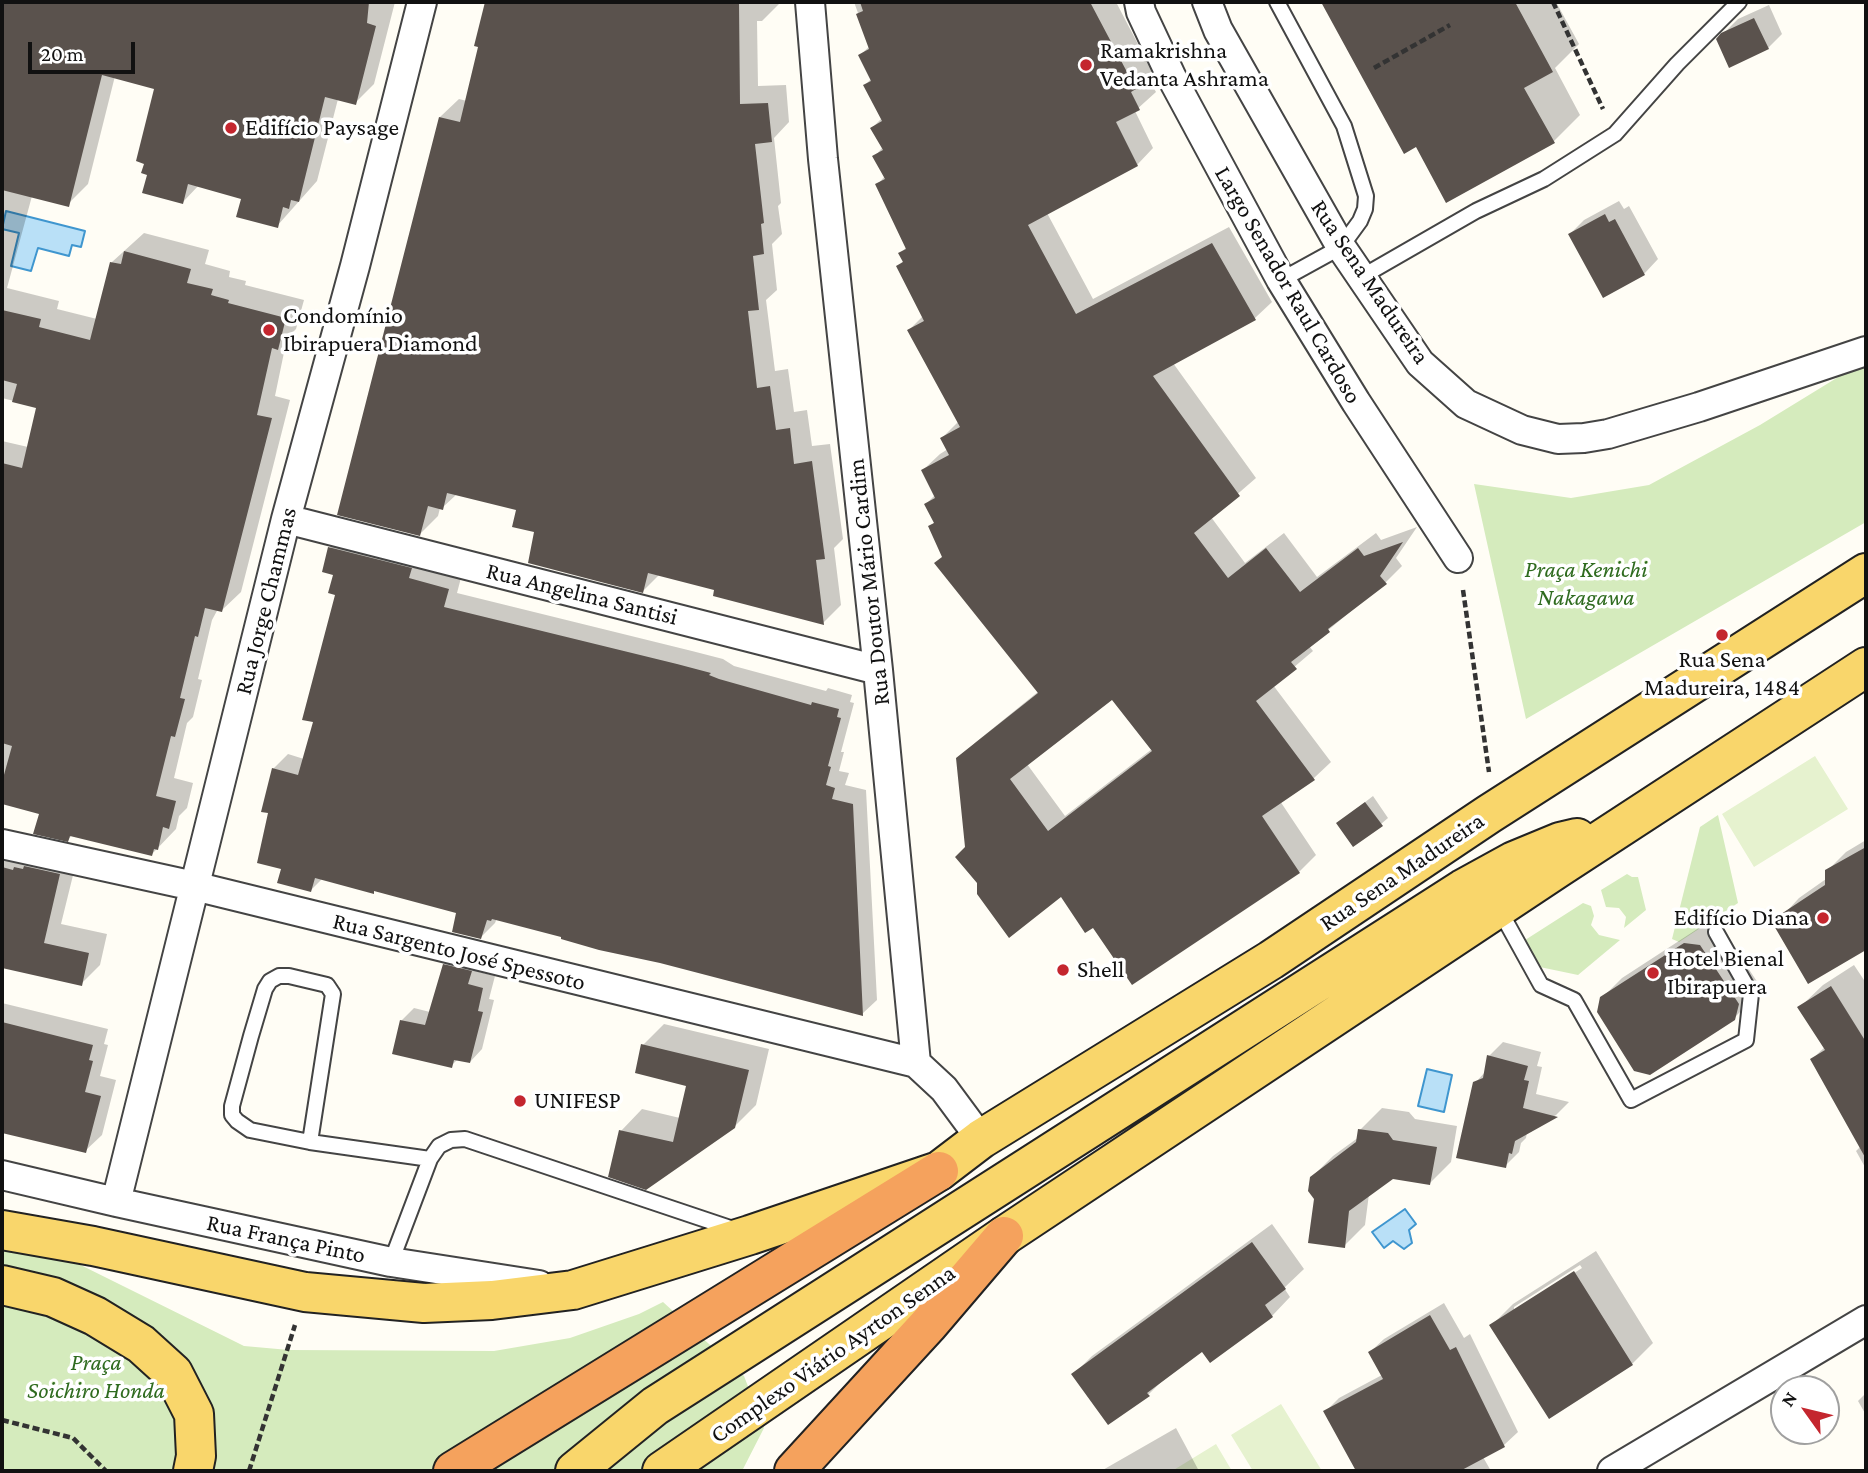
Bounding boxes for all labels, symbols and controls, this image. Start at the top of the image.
scale bar [32,28,138,72]
place label: Ramakrishna Vedanta Ashrama [1100,37,1269,93]
text: 20 m [41,42,84,66]
marker: Ramakrishna Vedanta Ashrama [1078,57,1094,73]
place label: Edifício Paysage [245,114,399,142]
marker: Edifício Paysage [223,120,239,136]
street label: Largo Senador Raul Cardoso [1208,161,1368,409]
street label: Rua Sena Madureira [1304,194,1436,370]
place label: Condomínio Ibirapuera Diamond [283,302,478,358]
marker: Condomínio Ibirapuera Diamond [261,322,277,338]
street label: Rua Doutor Mário Cardim [842,457,896,707]
street label: Rua Jorge Chammas [229,504,303,698]
street label: Rua Angelina Santisi [483,556,681,632]
park label: Praça Kenichi Nakagawa [1525,556,1647,612]
marker: Rua Sena Madureira, 1484 [1714,627,1730,643]
place label: Rua Sena Madureira, 1484 [1644,646,1800,702]
street label: Rua Sena Madureira [1314,806,1490,938]
place label: Edifício Diana [1674,904,1809,932]
street label: Rua Sargento José Spessoto [330,907,588,997]
marker: Edifício Diana [1815,910,1831,926]
place label: Hotel Bienal Ibirapuera [1667,945,1784,1001]
place label: Shell [1077,956,1124,984]
marker: Shell [1055,962,1071,978]
marker: Hotel Bienal Ibirapuera [1645,965,1661,981]
place label: UNIFESP [534,1087,621,1115]
marker: UNIFESP [512,1093,528,1109]
street label: Rua França Pinto [204,1208,368,1270]
street label: Complexo Viário Ayrton Senna [705,1258,961,1450]
park label: Praça Soichiro Honda [27,1349,165,1405]
north arrow [1770,1375,1840,1445]
text: N [1777,1388,1801,1410]

